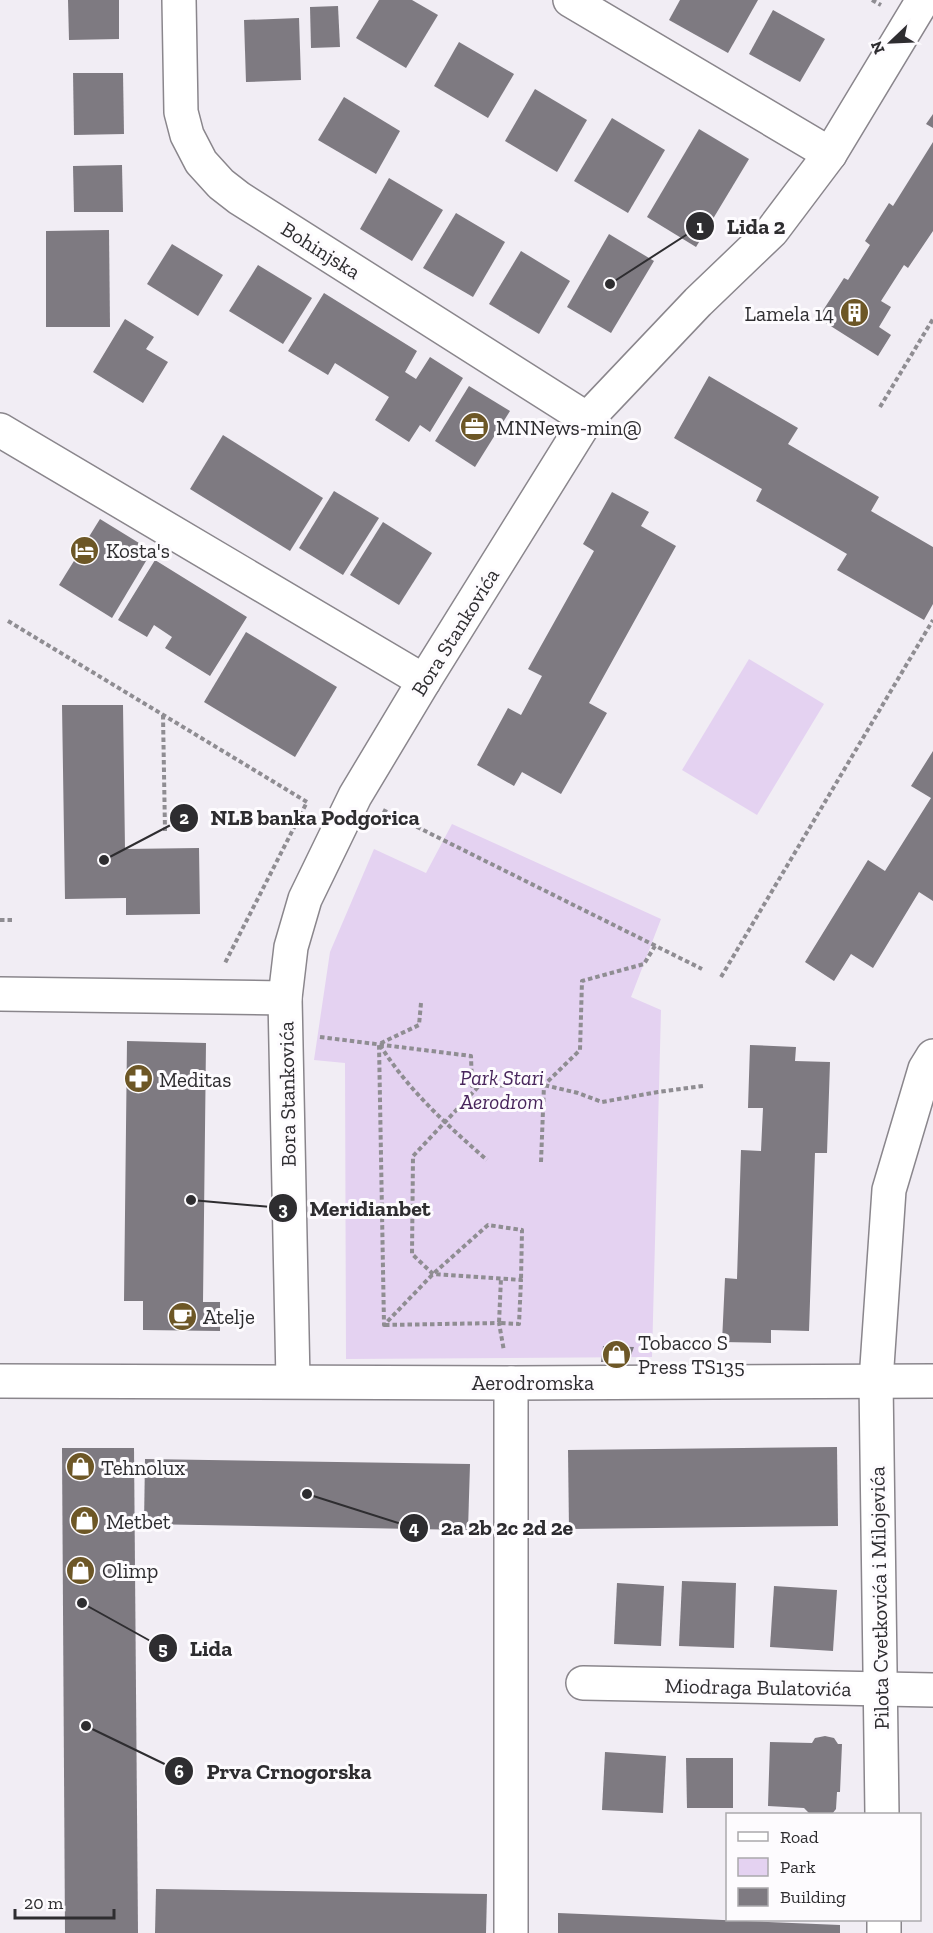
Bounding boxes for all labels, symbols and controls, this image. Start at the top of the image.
north arrow [861,12,921,72]
text: N [867,38,889,57]
callout: Lida 2 [685,206,798,246]
text: Lida 2 [727,213,785,240]
street label: Bohinjska [276,216,365,285]
text: 1 [696,216,704,238]
building icon: Lamela 14 [839,297,871,329]
place label: Lamela 14 [745,301,834,326]
office icon: MNNews-min@ [459,411,491,443]
place label: MNNews-min@ [496,415,642,440]
hotel icon: Kosta's [69,534,101,566]
place label: Kosta's [106,538,170,563]
street label: Bora Stankovića [406,564,504,700]
callout: NLB banka Podgorica [169,798,432,838]
text: NLB banka Podgorica [210,804,420,831]
text: 2 [179,807,189,829]
street label: Bora Stankovića [273,1021,301,1167]
pharmacy icon: Meditas [122,1063,154,1095]
park label: Park Stari Aerodrom [459,1065,544,1114]
place label: Meditas [159,1067,231,1092]
callout: Meridianbet [268,1188,443,1228]
text: Meridianbet [309,1195,431,1222]
text: 3 [278,1198,288,1220]
cafe icon: Atelje [166,1300,198,1332]
place label: Atelje [203,1304,255,1330]
place label: Tobacco S Press TS135 [638,1330,745,1379]
shop icon: Tobacco S Press TS135 [601,1338,633,1370]
street label: Aerodromska [472,1370,594,1395]
shop icon: Tehnolux [64,1451,96,1483]
place label: Tehnolux [101,1455,185,1480]
street label: Pilota Cvetkovića i Milojevića [864,1466,895,1730]
shop icon: Metbet [69,1505,101,1537]
callout: 2a 2b 2c 2d 2e [399,1508,585,1548]
place label: Metbet [106,1509,171,1534]
text: 2a 2b 2c 2d 2e [441,1514,574,1541]
text: 4 [409,1517,419,1539]
shop icon: Olimp [65,1554,97,1586]
place label: Olimp [102,1558,158,1583]
callout: Lida [148,1628,245,1668]
text: Lida [190,1635,232,1662]
text: 5 [158,1638,168,1660]
street label: Miodraga Bulatovića [664,1673,852,1701]
callout: Prva Crnogorska [164,1751,383,1791]
text: Prva Crnogorska [206,1758,372,1785]
text: 6 [174,1761,184,1783]
legend [726,1813,921,1921]
text: Road [780,1826,819,1848]
text: Park [780,1856,816,1878]
scale bar [15,1882,114,1920]
text: Building [780,1886,846,1908]
text: 20 m [24,1892,64,1914]

